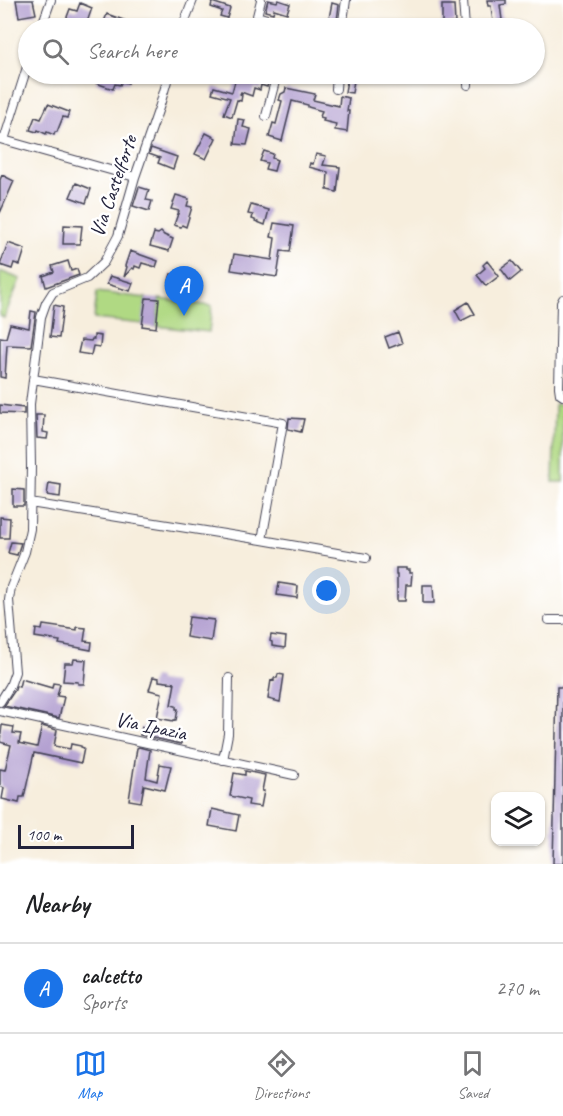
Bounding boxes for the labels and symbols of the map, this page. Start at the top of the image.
street label: Via Castelforte [83,131,143,240]
pin: A [164,266,204,316]
your location [312,576,341,605]
street label: Via Ipazia [113,706,190,747]
scale bar [18,822,134,850]

